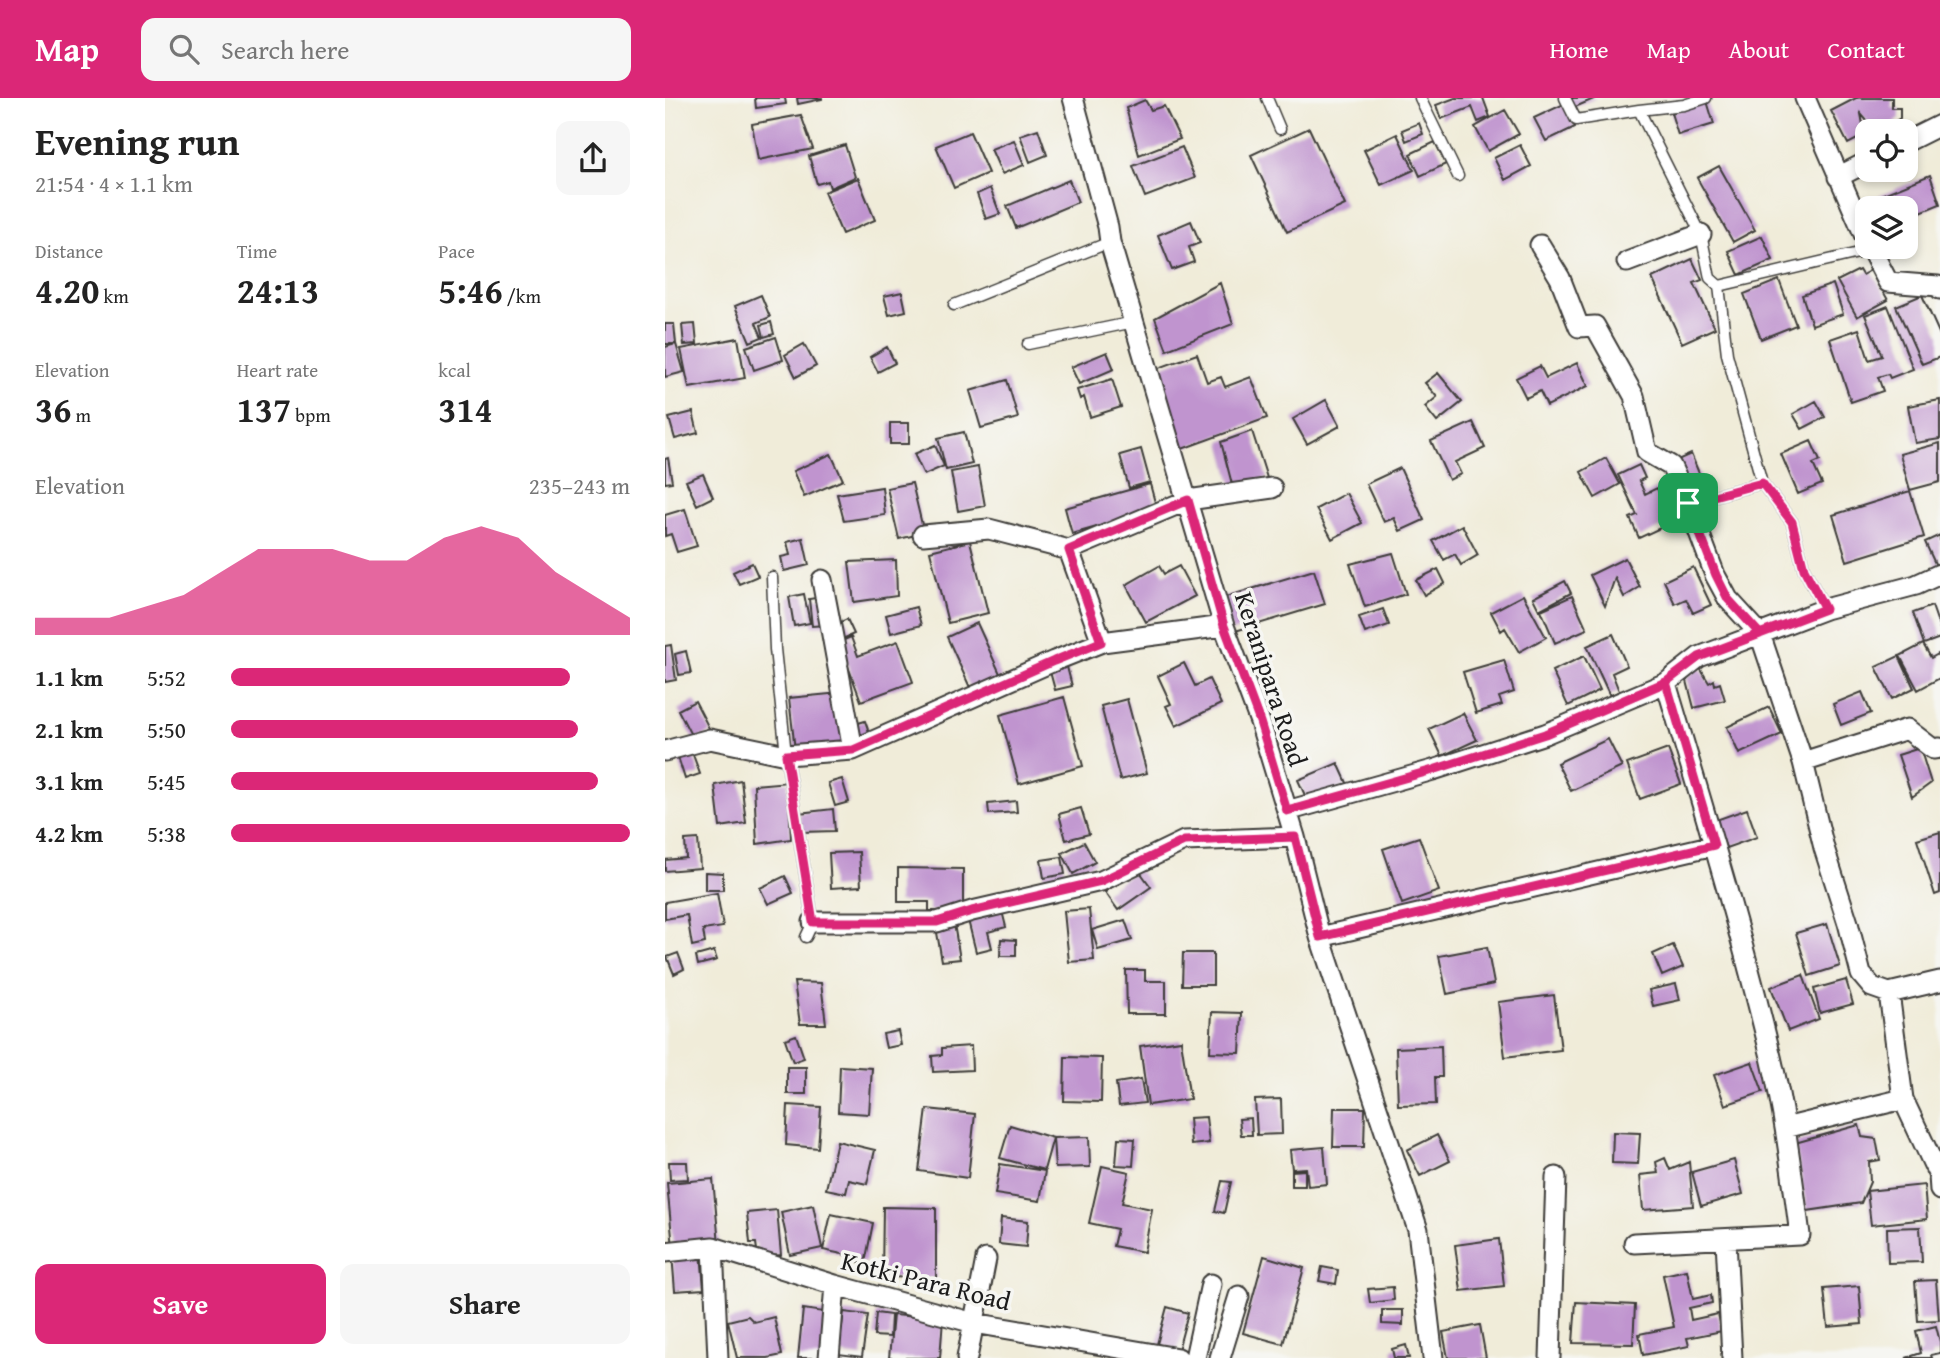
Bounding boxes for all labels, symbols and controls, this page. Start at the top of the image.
search box [141,18,631,81]
text: Map [35,25,99,73]
icon: search [165,30,203,68]
text: Search here [221,30,349,69]
text: Home [1550,32,1609,67]
text: Map [1647,32,1691,67]
text: About [1729,32,1789,67]
text: Contact [1827,32,1905,67]
text: Evening run [35,113,239,169]
map controls [1855,119,1918,259]
button: locate [1855,119,1918,182]
button: share [556,121,630,195]
text: 21:54 · 4 × 1.1 km [35,167,193,200]
button: layers [1855,196,1918,259]
text: Distance [35,237,103,265]
text: Time [237,237,277,265]
text: Pace [438,237,475,265]
text: 4.20 [35,265,99,316]
text: 24:13 [237,265,319,316]
text: 5:46 [438,265,503,316]
text: km [99,282,129,310]
text: /km [503,282,541,310]
text: Elevation [35,356,109,384]
text: Heart rate [237,356,318,384]
text: kcal [438,356,471,384]
text: 36 [35,384,71,435]
text: 137 [237,384,291,435]
text: 314 [438,384,493,435]
text: m [71,401,91,429]
text: bpm [291,401,331,429]
text: Elevation [35,469,125,502]
text: 235–243 m [529,469,630,502]
pin [1658,473,1718,533]
icon: arrive [1669,484,1707,522]
street label: Keranipara Road [1225,587,1318,771]
text: 1.1 km [35,661,103,694]
text: 5:52 [147,661,186,694]
text: 2.1 km [35,713,103,746]
text: 5:50 [147,713,186,746]
text: 3.1 km [35,765,103,798]
text: 5:45 [147,765,186,798]
text: 4.2 km [35,817,103,850]
text: 5:38 [147,817,186,850]
street label: Kotki Para Road [837,1241,1015,1320]
button: Save [35,1264,326,1344]
button: Share [340,1264,630,1344]

